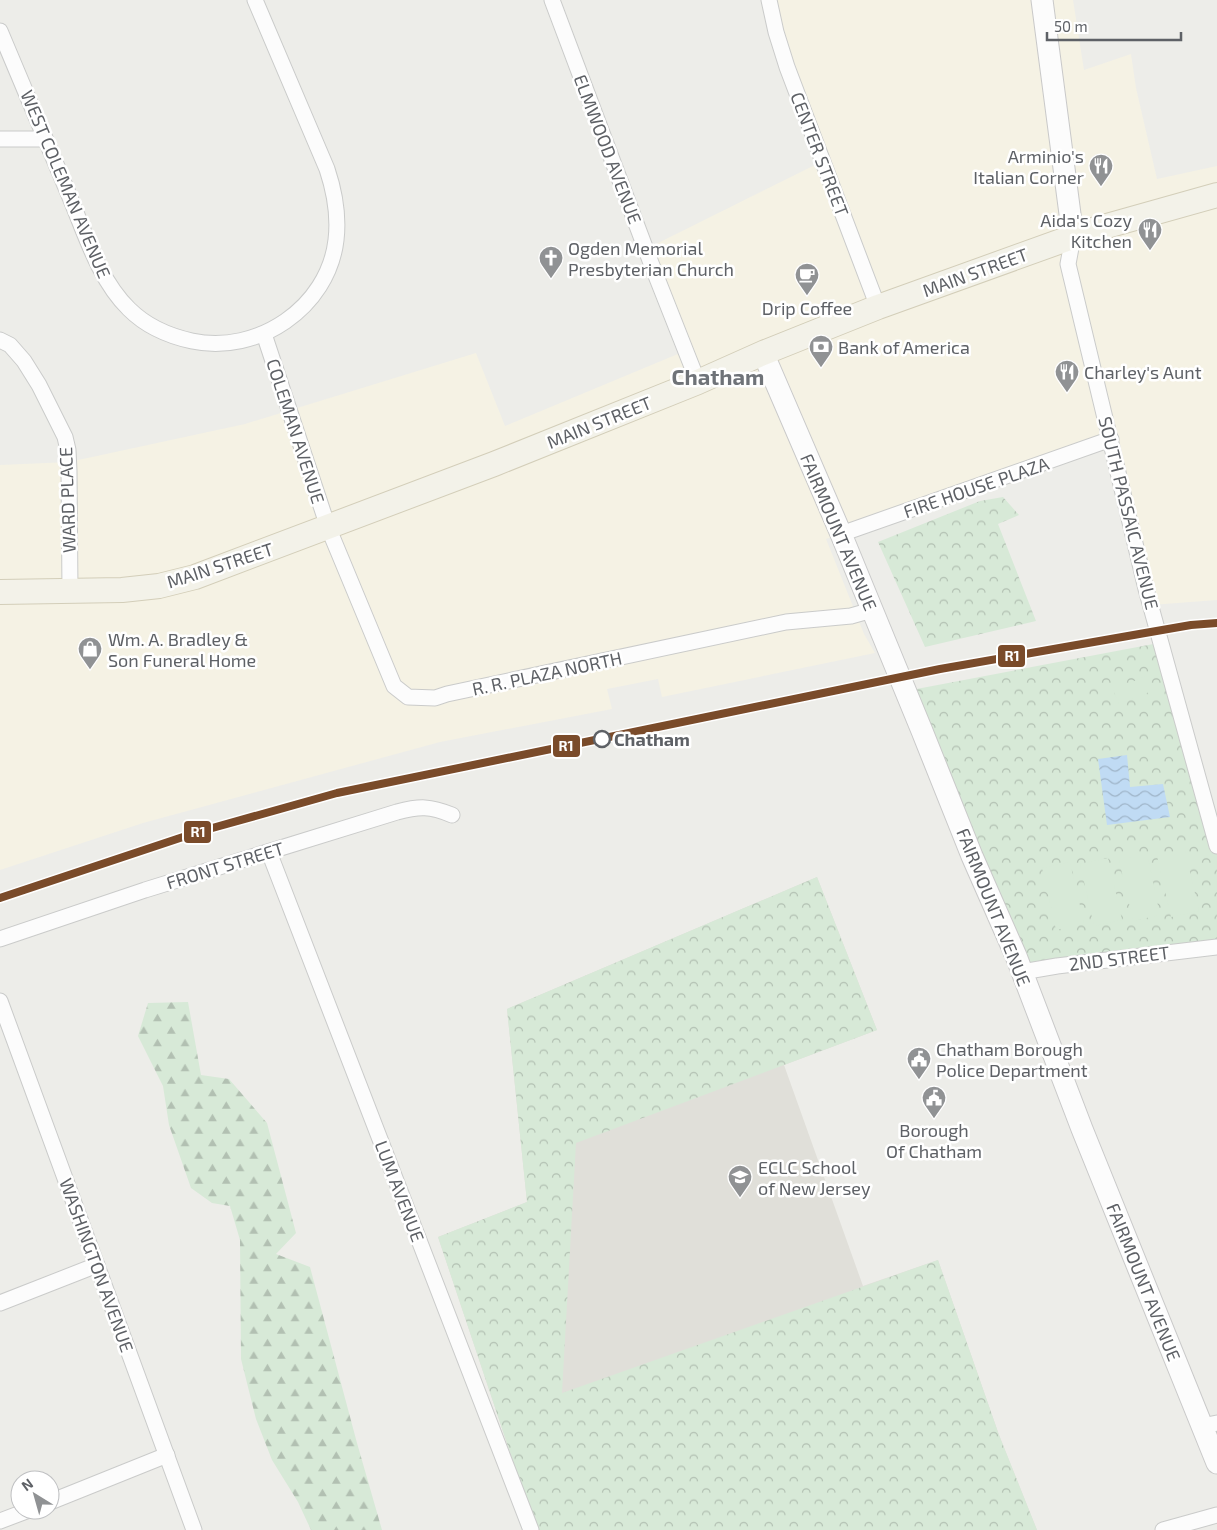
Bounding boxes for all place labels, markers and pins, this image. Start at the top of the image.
place label: Arminio's Italian Corner [973,145,1084,188]
restaurant icon: Arminio's Italian Corner [1088,153,1114,187]
place label: Aida's Cozy Kitchen [1040,209,1132,252]
restaurant icon: Aida's Cozy Kitchen [1137,217,1163,251]
place label: Ogden Memorial Presbyterian Church [568,237,734,280]
church icon: Ogden Memorial Presbyterian Church [538,245,564,279]
cafe icon: Drip Coffee [794,262,820,296]
place label: Drip Coffee [762,297,852,319]
bank icon: Bank of America [808,334,834,368]
place label: Bank of America [838,336,970,358]
restaurant icon: Charley's Aunt [1054,359,1080,393]
place label: Charley's Aunt [1084,361,1202,383]
place label: Wm. A. Bradley & Son Funeral Home [108,628,256,671]
shop icon: Wm. A. Bradley & Son Funeral Home [77,636,103,670]
place label: Chatham [614,728,690,750]
marker: Chatham [593,730,611,748]
place label: Chatham Borough Police Department [936,1038,1088,1081]
public building icon: Chatham Borough Police Department [906,1046,932,1080]
public building icon: Borough Of Chatham [921,1085,947,1119]
place label: Borough Of Chatham [886,1119,982,1162]
place label: ECLC School of New Jersey [758,1156,871,1199]
school or university icon: ECLC School of New Jersey [727,1164,753,1198]

